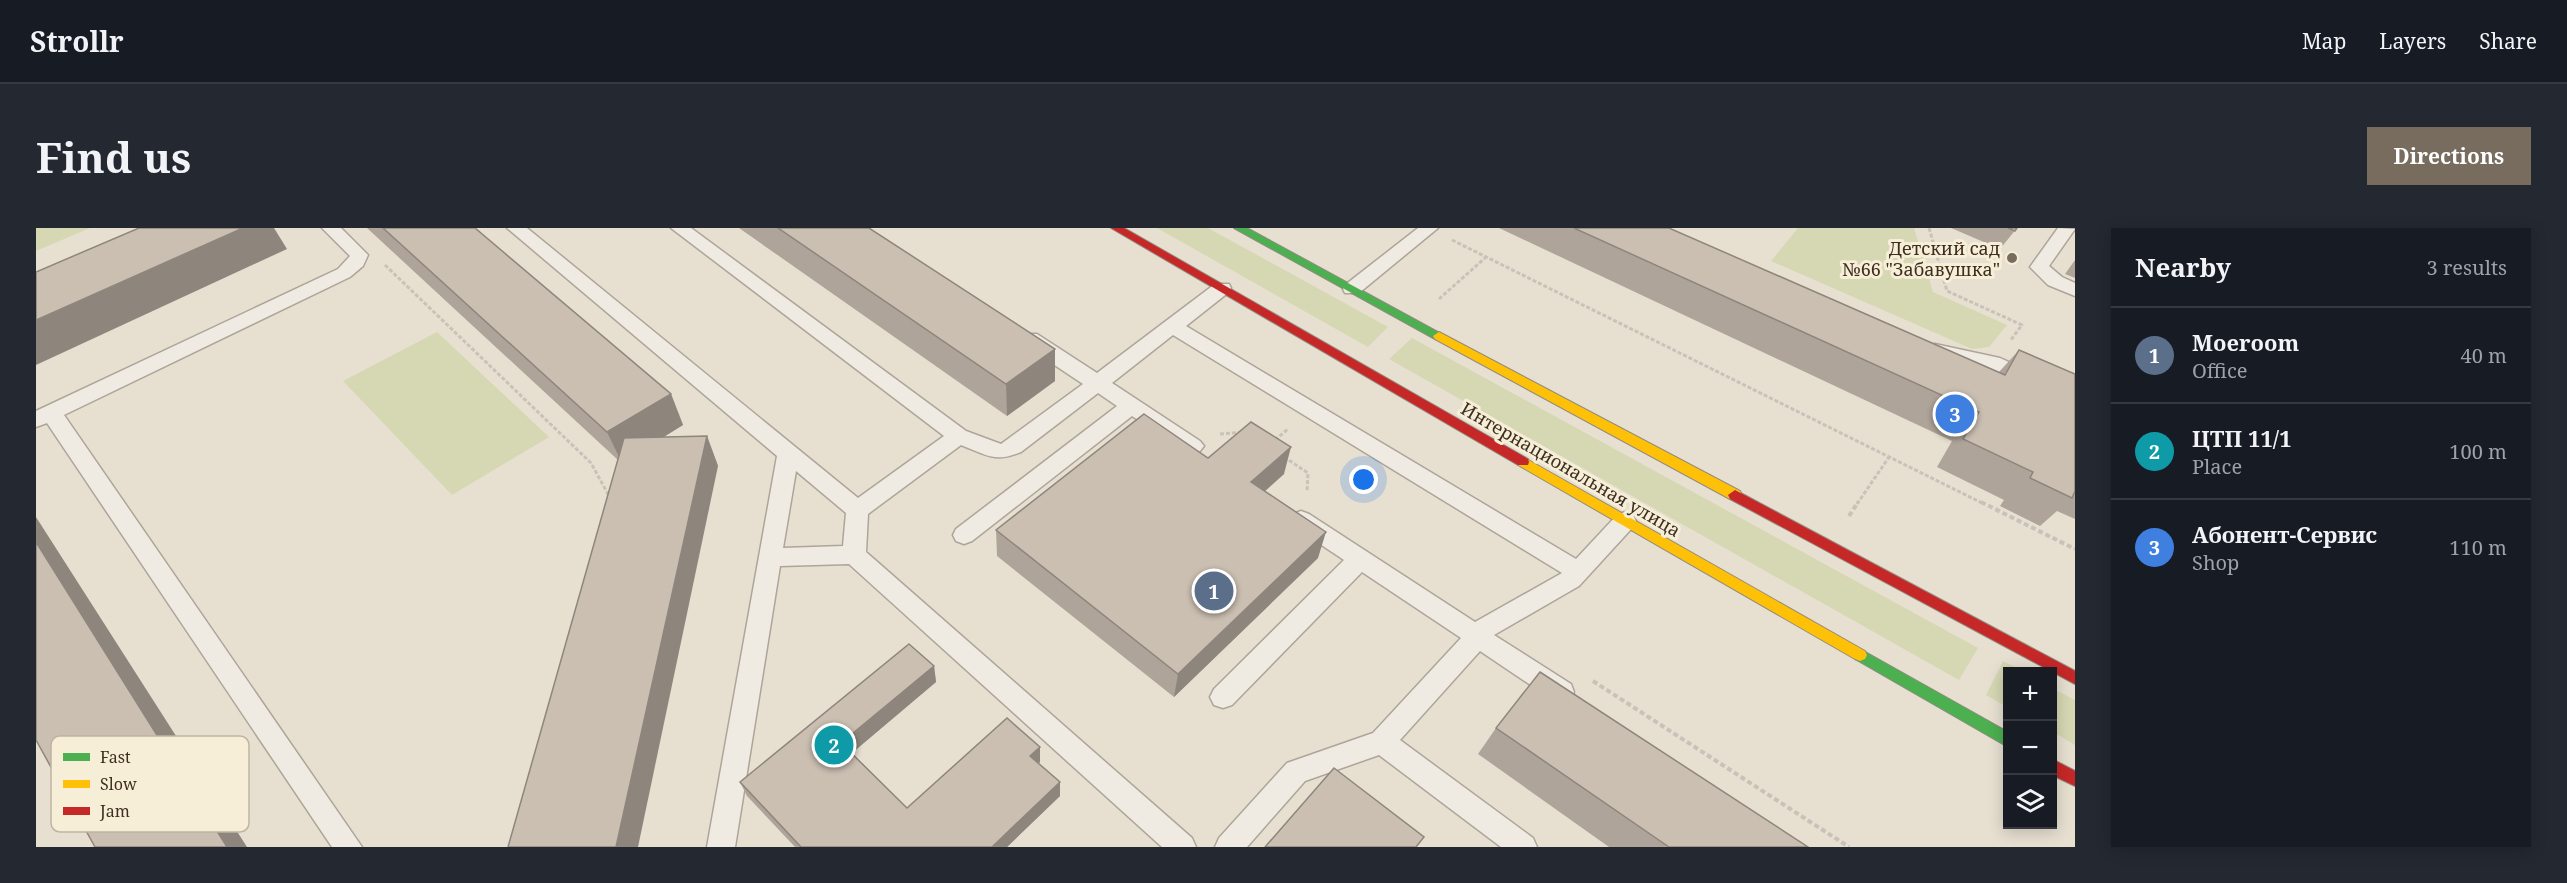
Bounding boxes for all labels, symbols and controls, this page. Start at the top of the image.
text: Strollr [30,22,124,60]
text: Map [2302,27,2346,55]
text: Layers [2379,27,2446,55]
text: Share [2479,27,2537,55]
button: Directions [2367,127,2531,185]
text: Find us [36,128,191,185]
place label: Детский сад №66 "Забавушка" [1842,236,2000,281]
text: Nearby [2135,249,2231,285]
marker: Детский сад №66 "Забавушка" [2005,251,2019,265]
text: 3 results [2427,254,2507,281]
text: Moeroom [2192,327,2299,357]
text: 1 [2149,342,2160,369]
text: 40 m [2461,342,2507,369]
text: Office [2192,357,2247,384]
pin: 3 [1936,392,1974,436]
street label: Интернациональная улица [1457,396,1685,542]
text: ЦТП 11/1 [2192,423,2292,453]
text: 2 [2149,438,2160,465]
text: 100 m [2449,438,2507,465]
text: Place [2192,453,2242,480]
your location [1349,465,1378,494]
text: Абонент-Сервис [2192,519,2377,549]
text: 3 [2149,534,2160,561]
text: 110 m [2449,534,2507,561]
text: Shop [2192,549,2239,576]
pin: 1 [1194,568,1234,614]
map controls [2003,667,2057,829]
button: + [2003,667,2057,721]
button: − [2003,721,2057,775]
pin: 2 [814,722,854,768]
legend [51,736,249,832]
text: Fast [100,746,131,768]
text: Slow [100,773,137,795]
button: layers [2003,775,2057,829]
text: Jam [99,800,130,822]

